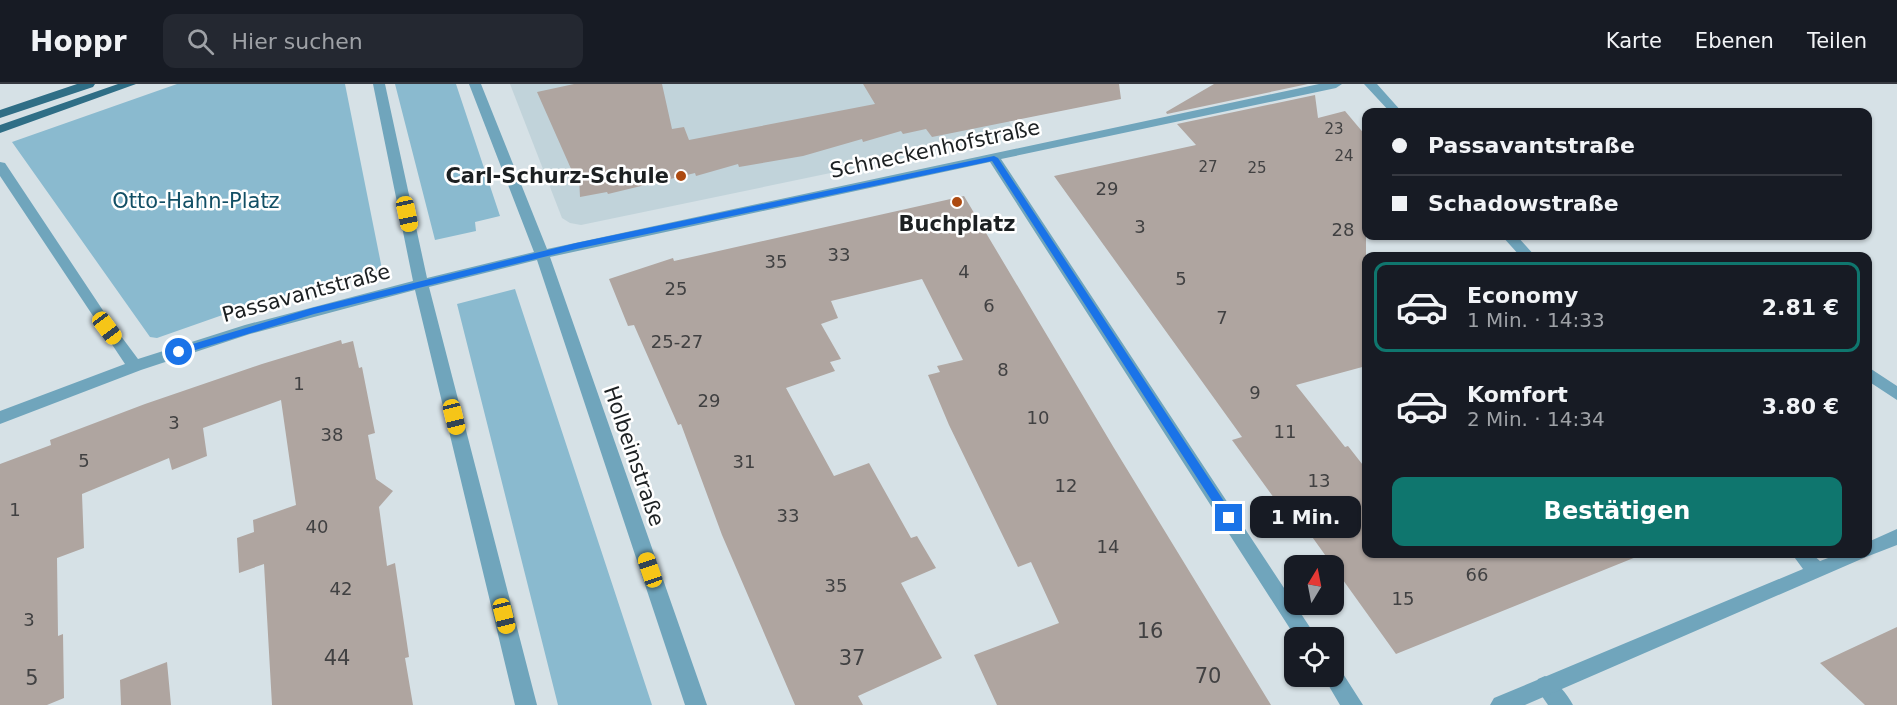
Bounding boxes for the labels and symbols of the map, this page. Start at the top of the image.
street label: Schneckenhofstraße [828,115,1042,183]
house number: 23 [1324,120,1344,138]
house number: 24 [1334,147,1354,165]
house number: 27 [1198,158,1218,176]
house number: 25 [1247,159,1267,177]
place label: Carl-Schurz-Schule [445,164,669,188]
marker: Carl-Schurz-Schule [674,169,688,183]
house number: 29 [1096,178,1118,199]
park label: Otto-Hahn-Platz [112,189,280,213]
car [394,195,420,233]
marker: Buchplatz [950,195,964,209]
place label: Buchplatz [898,212,1016,236]
house number: 3 [1134,216,1146,237]
house number: 28 [1332,219,1354,240]
house number: 33 [828,244,850,265]
house number: 35 [765,251,787,272]
street label: Passavantstraße [219,259,393,327]
house number: 4 [958,261,970,282]
house number: 5 [1175,268,1187,289]
house number: 25 [665,278,687,299]
house number: 6 [983,295,995,316]
house number: 7 [1216,307,1228,328]
car [89,308,125,348]
house number: 25-27 [651,331,703,352]
route start [165,338,192,365]
house number: 8 [997,359,1009,380]
house number: 1 [293,373,305,394]
house number: 9 [1249,382,1261,403]
street label: Holbeinstraße [599,383,669,529]
house number: 29 [698,390,720,411]
car [441,397,467,437]
house number: 10 [1027,407,1049,428]
house number: 3 [168,412,180,433]
house number: 11 [1274,421,1296,442]
house number: 38 [321,424,343,445]
house number: 5 [78,450,90,471]
house number: 31 [733,451,755,472]
house number: 13 [1308,470,1330,491]
house number: 12 [1055,475,1077,496]
callout: 1 Min. [1250,497,1361,539]
house number: 1 [9,499,21,520]
route end [1215,504,1242,531]
house number: 33 [777,505,799,526]
house number: 40 [306,516,328,537]
house number: 14 [1097,536,1119,557]
car [636,550,664,590]
north arrow [1284,555,1344,615]
house number: 66 [1466,564,1488,585]
house number: 35 [825,575,847,596]
house number: 42 [330,578,352,599]
house number: 15 [1392,588,1414,609]
car [491,596,517,636]
house number: 3 [23,609,35,630]
house number: 16 [1137,619,1163,643]
house number: 44 [324,646,350,670]
house number: 37 [839,646,865,670]
house number: 70 [1195,664,1221,688]
house number: 5 [25,666,39,690]

